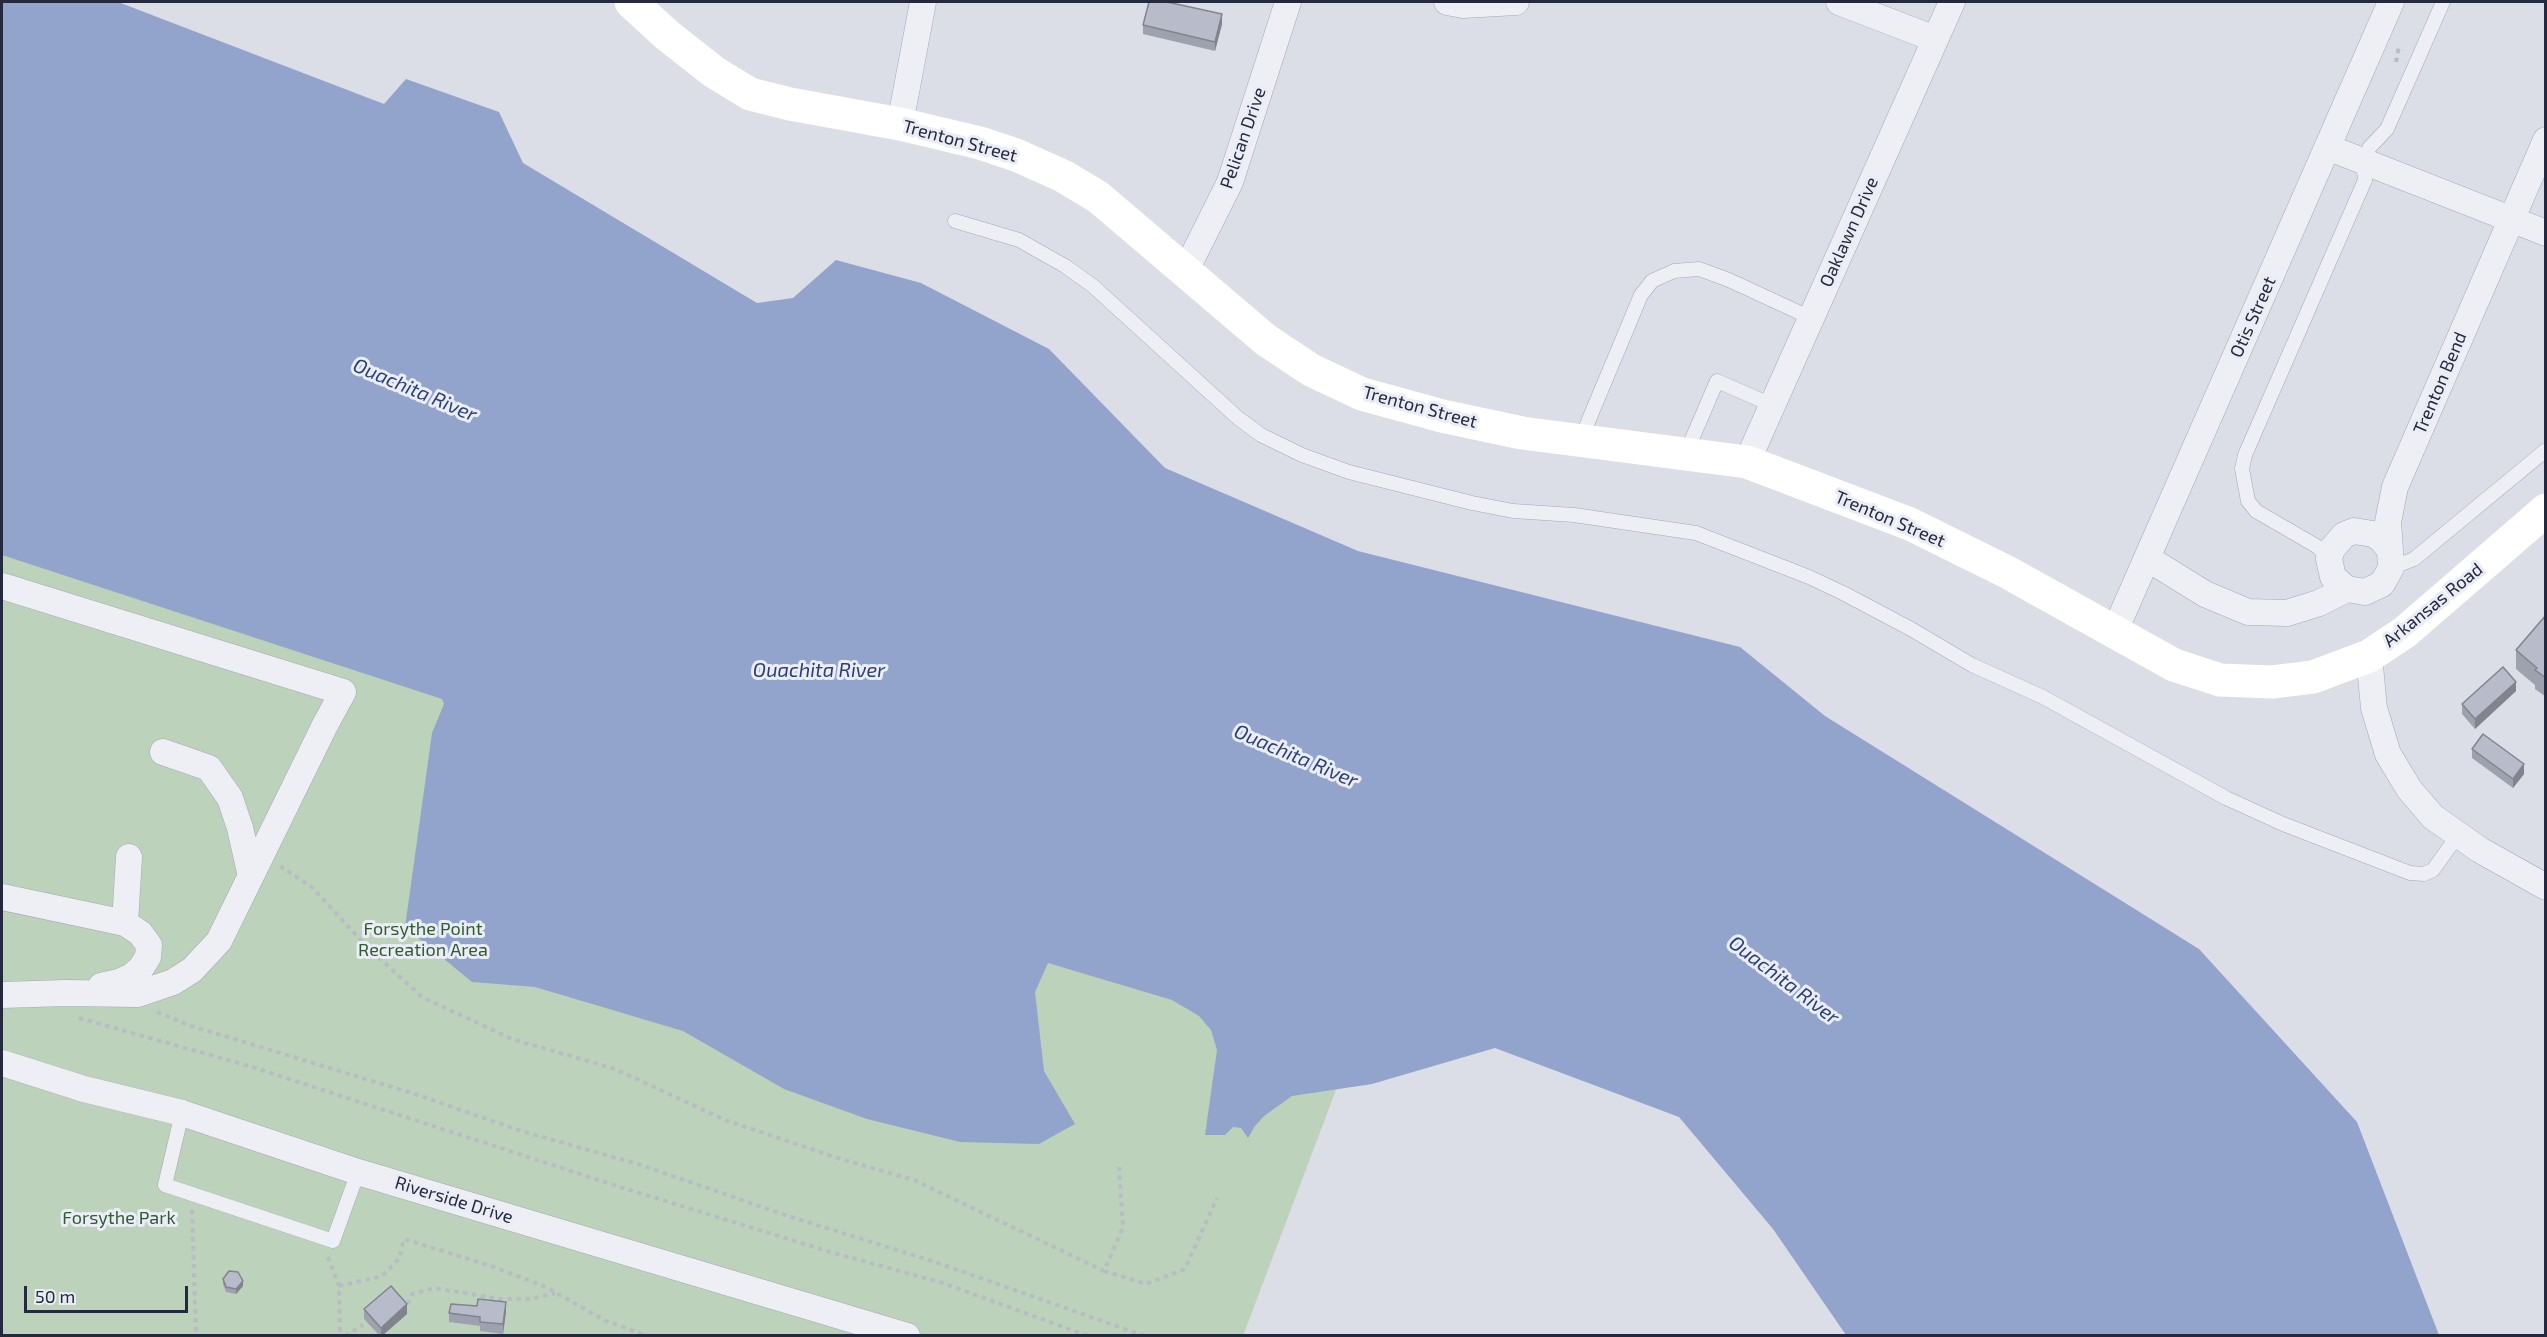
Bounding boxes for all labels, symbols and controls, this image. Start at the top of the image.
street label: Pelican Drive [1216,84,1270,192]
street label: Trenton Street [900,115,1020,167]
street label: Oaklawn Drive [1815,174,1883,290]
street label: Otis Street [2226,273,2280,361]
street label: Trenton Bend [2409,329,2471,437]
water label: Ouachita River [349,353,481,427]
street label: Trenton Street [1360,381,1480,433]
street label: Trenton Street [1832,486,1948,552]
street label: Arkansas Road [2379,558,2487,652]
water label: Ouachita River [753,658,885,682]
water label: Ouachita River [1230,719,1362,793]
park label: Forsythe Point Recreation Area [358,918,488,960]
water label: Ouachita River [1724,931,1844,1029]
street label: Riverside Drive [392,1172,516,1228]
park label: Forsythe Park [62,1207,176,1229]
scale bar [27,1274,190,1312]
text: 50 m [35,1285,75,1307]

